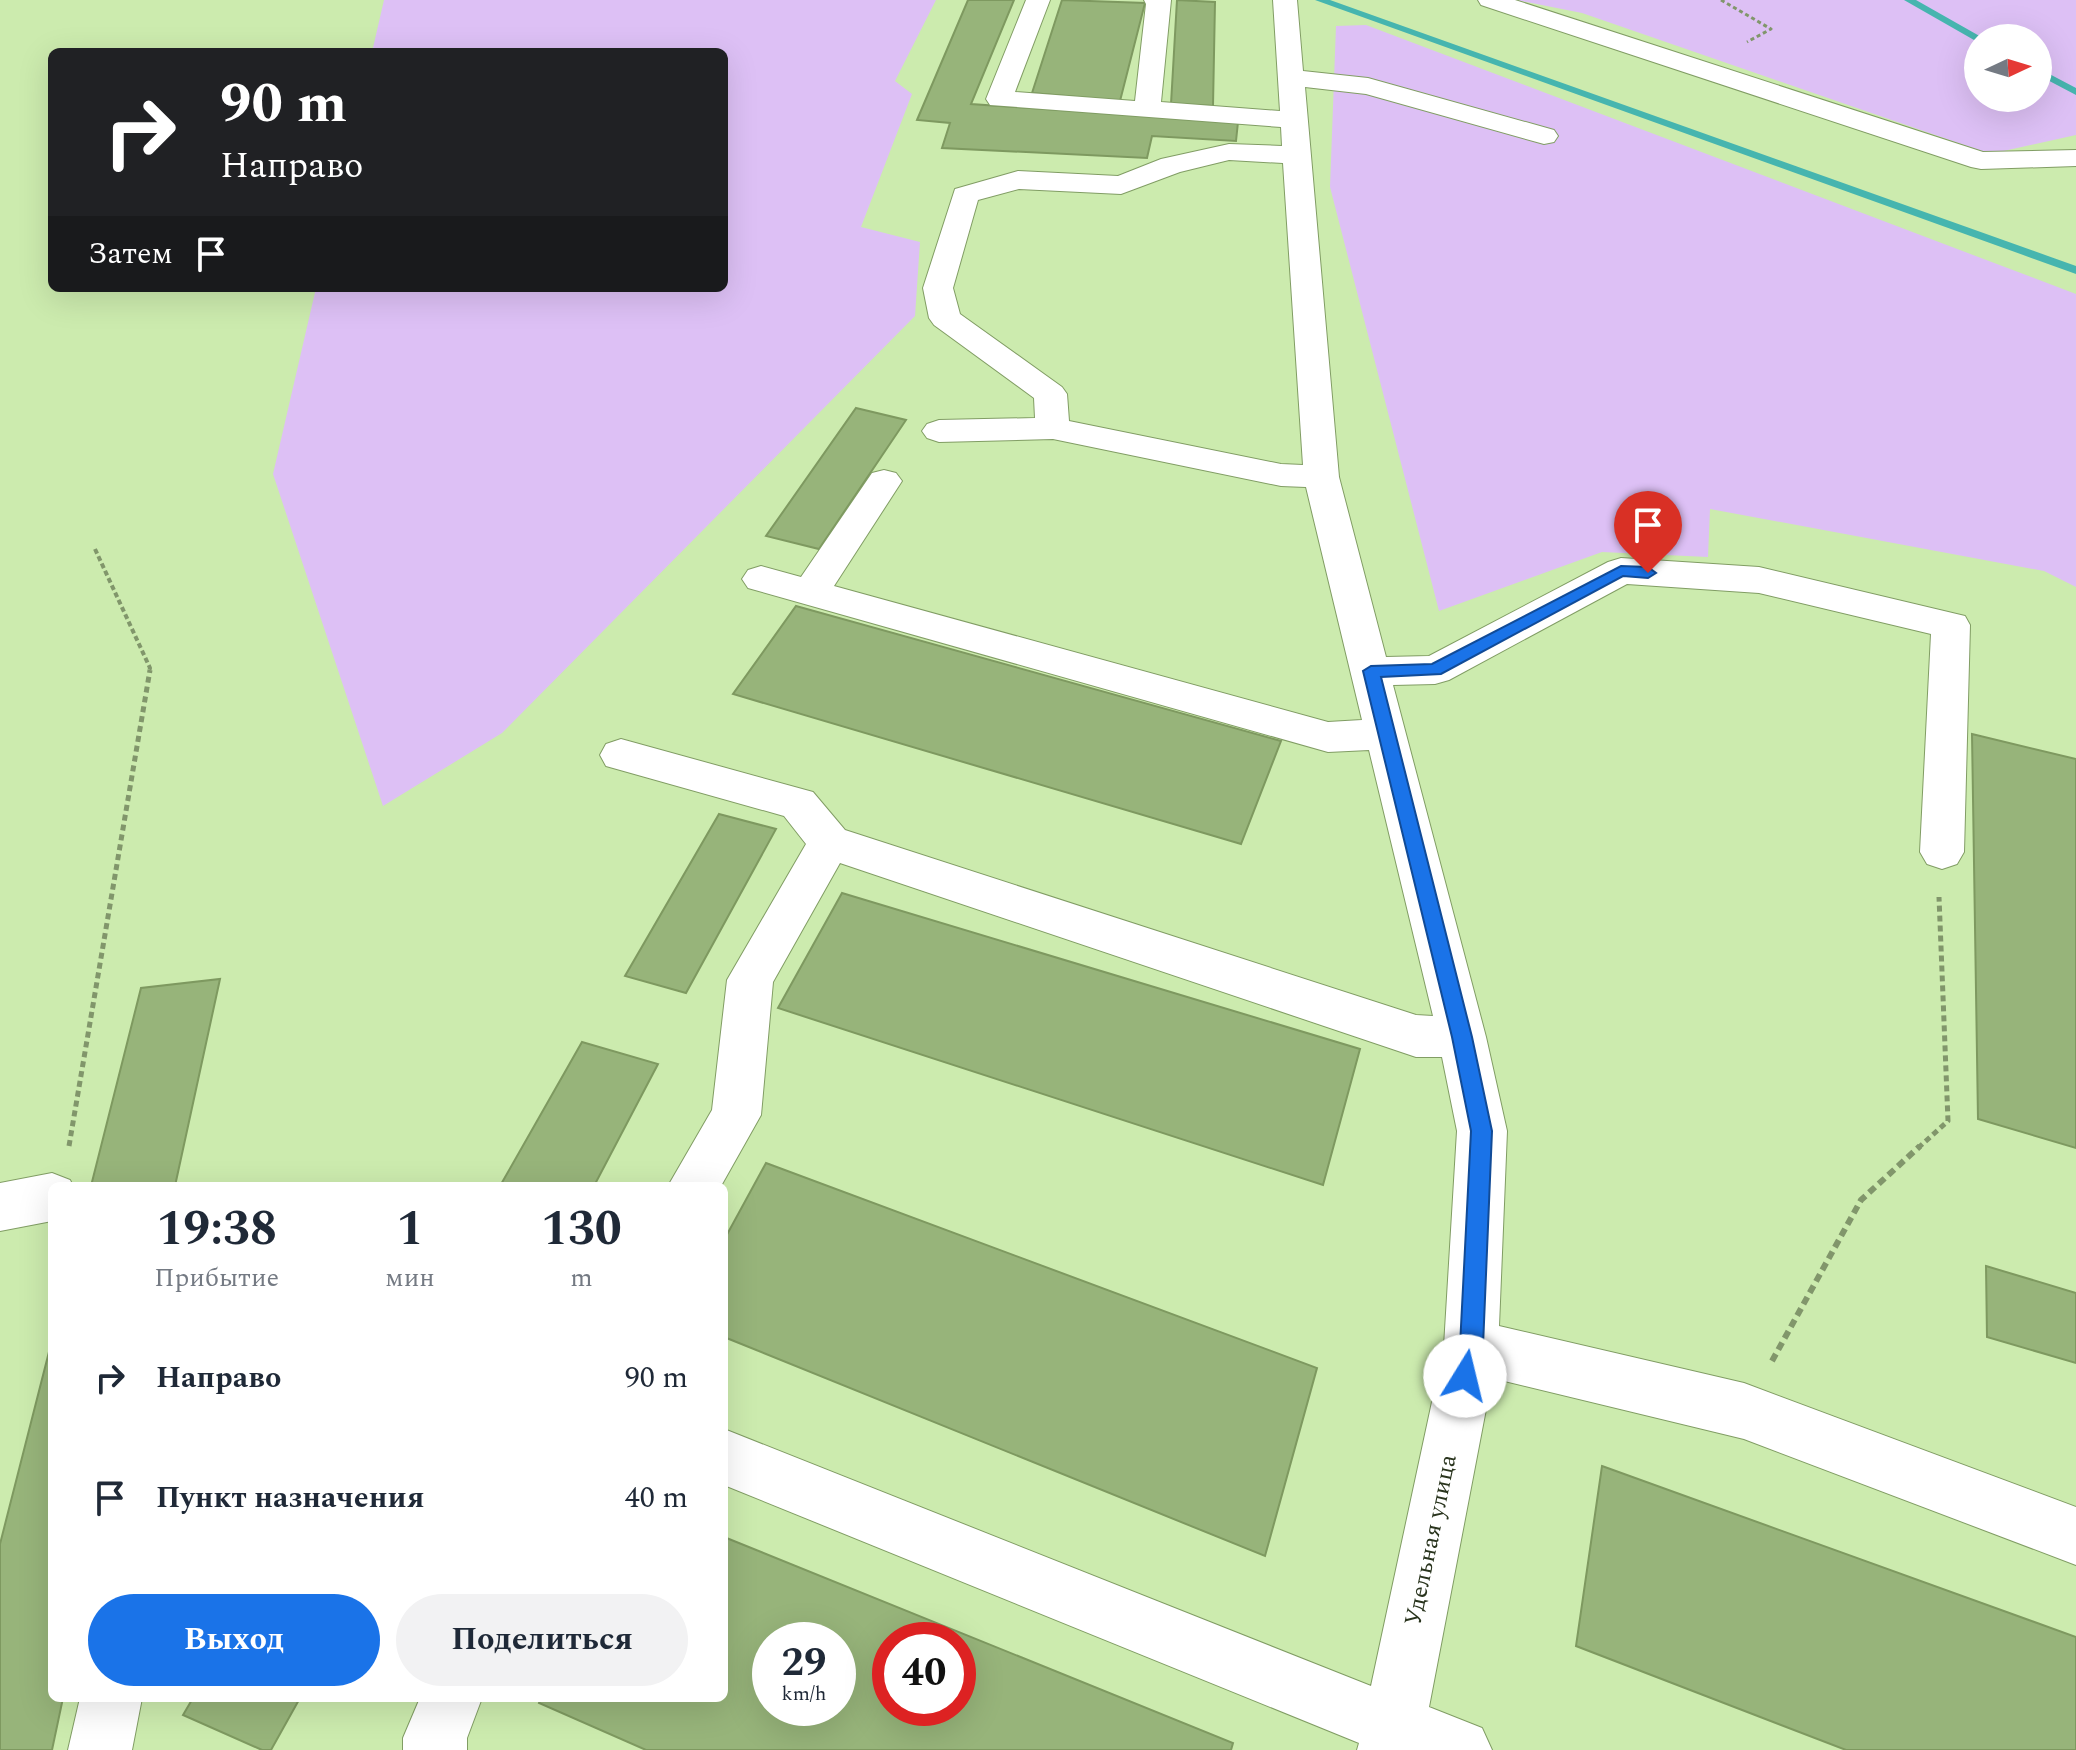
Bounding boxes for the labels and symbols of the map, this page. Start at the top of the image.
north arrow [1964,24,2052,112]
pin [1614,491,1682,573]
position arrow [1423,1334,1507,1418]
street label: Удельная улица [1395,1451,1467,1629]
speed limit sign: 40 [872,1622,976,1726]

